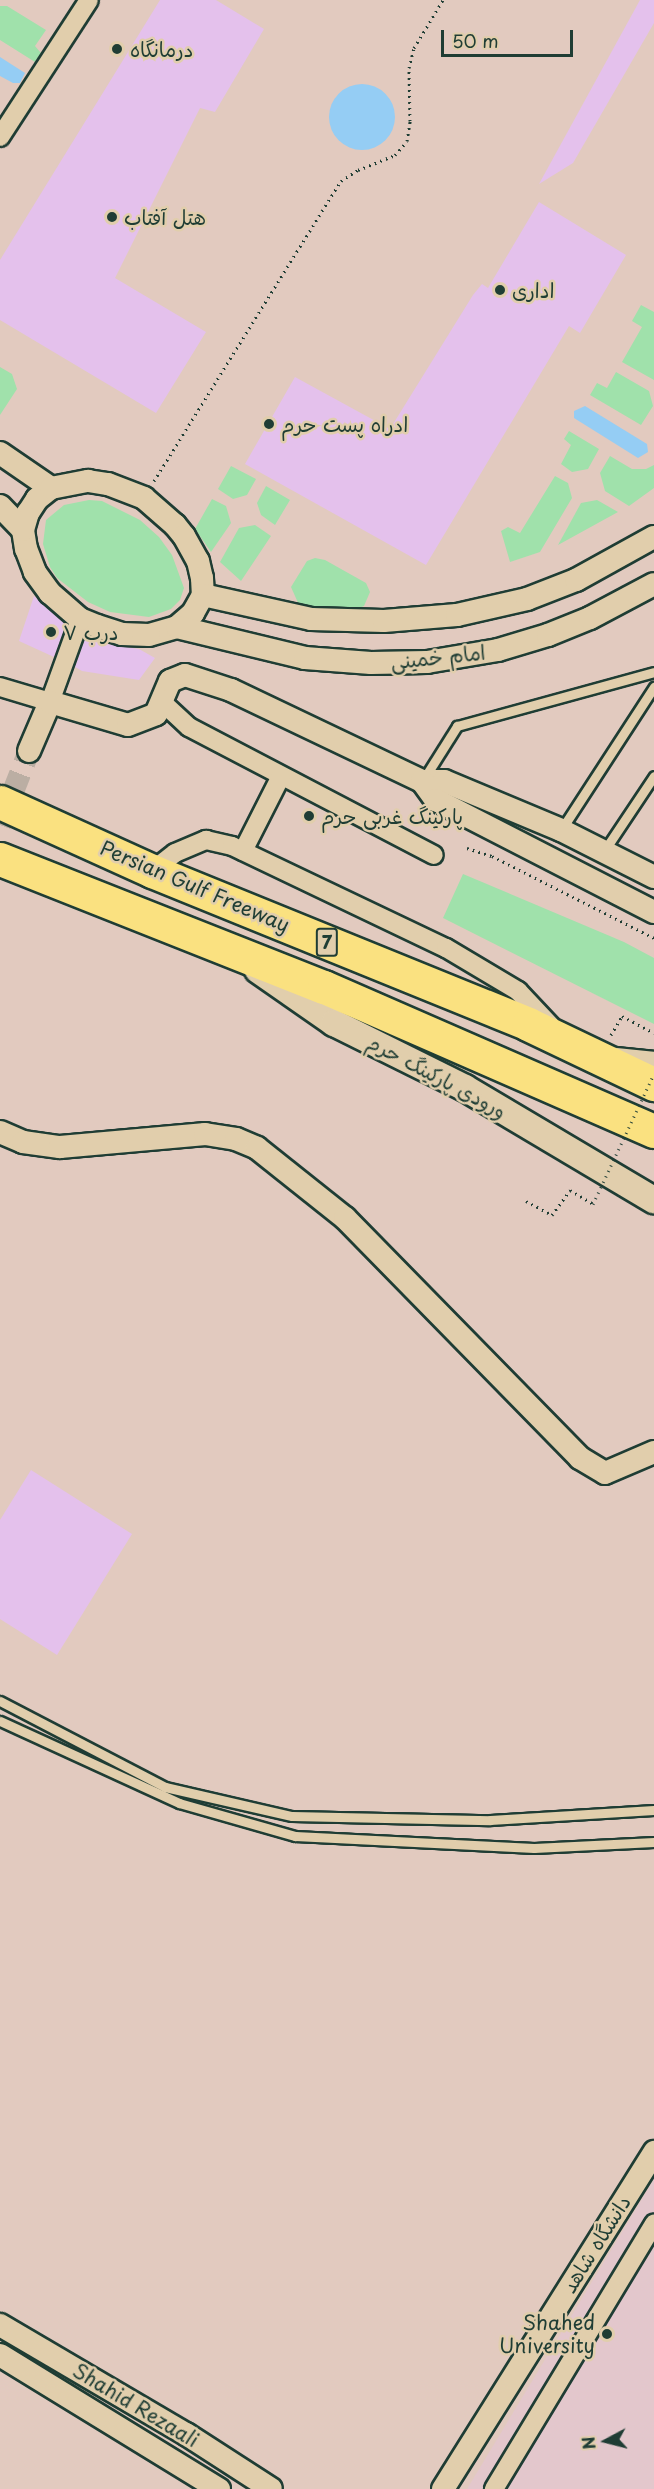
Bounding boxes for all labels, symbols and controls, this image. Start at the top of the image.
scale bar [444,18,576,56]
text: 50 m [452,27,499,54]
place label: درمانگاه [130,37,193,61]
marker: درمانگاه [108,40,126,58]
place label: هتل آفتاب [124,205,206,229]
marker: هتل آفتاب [105,210,119,224]
place label: اداری [512,278,554,302]
marker: اداری [493,283,507,297]
place label: ادراه پست حرم [281,412,408,436]
marker: ادراه پست حرم [262,417,276,431]
place label: درب ۷ [63,620,118,644]
marker: درب ۷ [44,625,58,639]
street label: امام خمینی [389,640,487,674]
place label: پارکینگ غربی حرم [321,804,463,828]
marker: پارکینگ غربی حرم [302,809,316,823]
street label: Persian Gulf Freeway [96,835,294,937]
road number: 7 [315,927,339,957]
street label: ورودی پارکینگ حرم [363,1029,511,1123]
street label: دانشگاه شاهد [557,2191,635,2297]
place label: Shahed University [499,2310,595,2357]
marker: Shahed University [600,2327,614,2341]
street label: Shahid Rezaali [69,2358,203,2452]
north arrow [576,2411,636,2471]
text: N [575,2435,601,2451]

